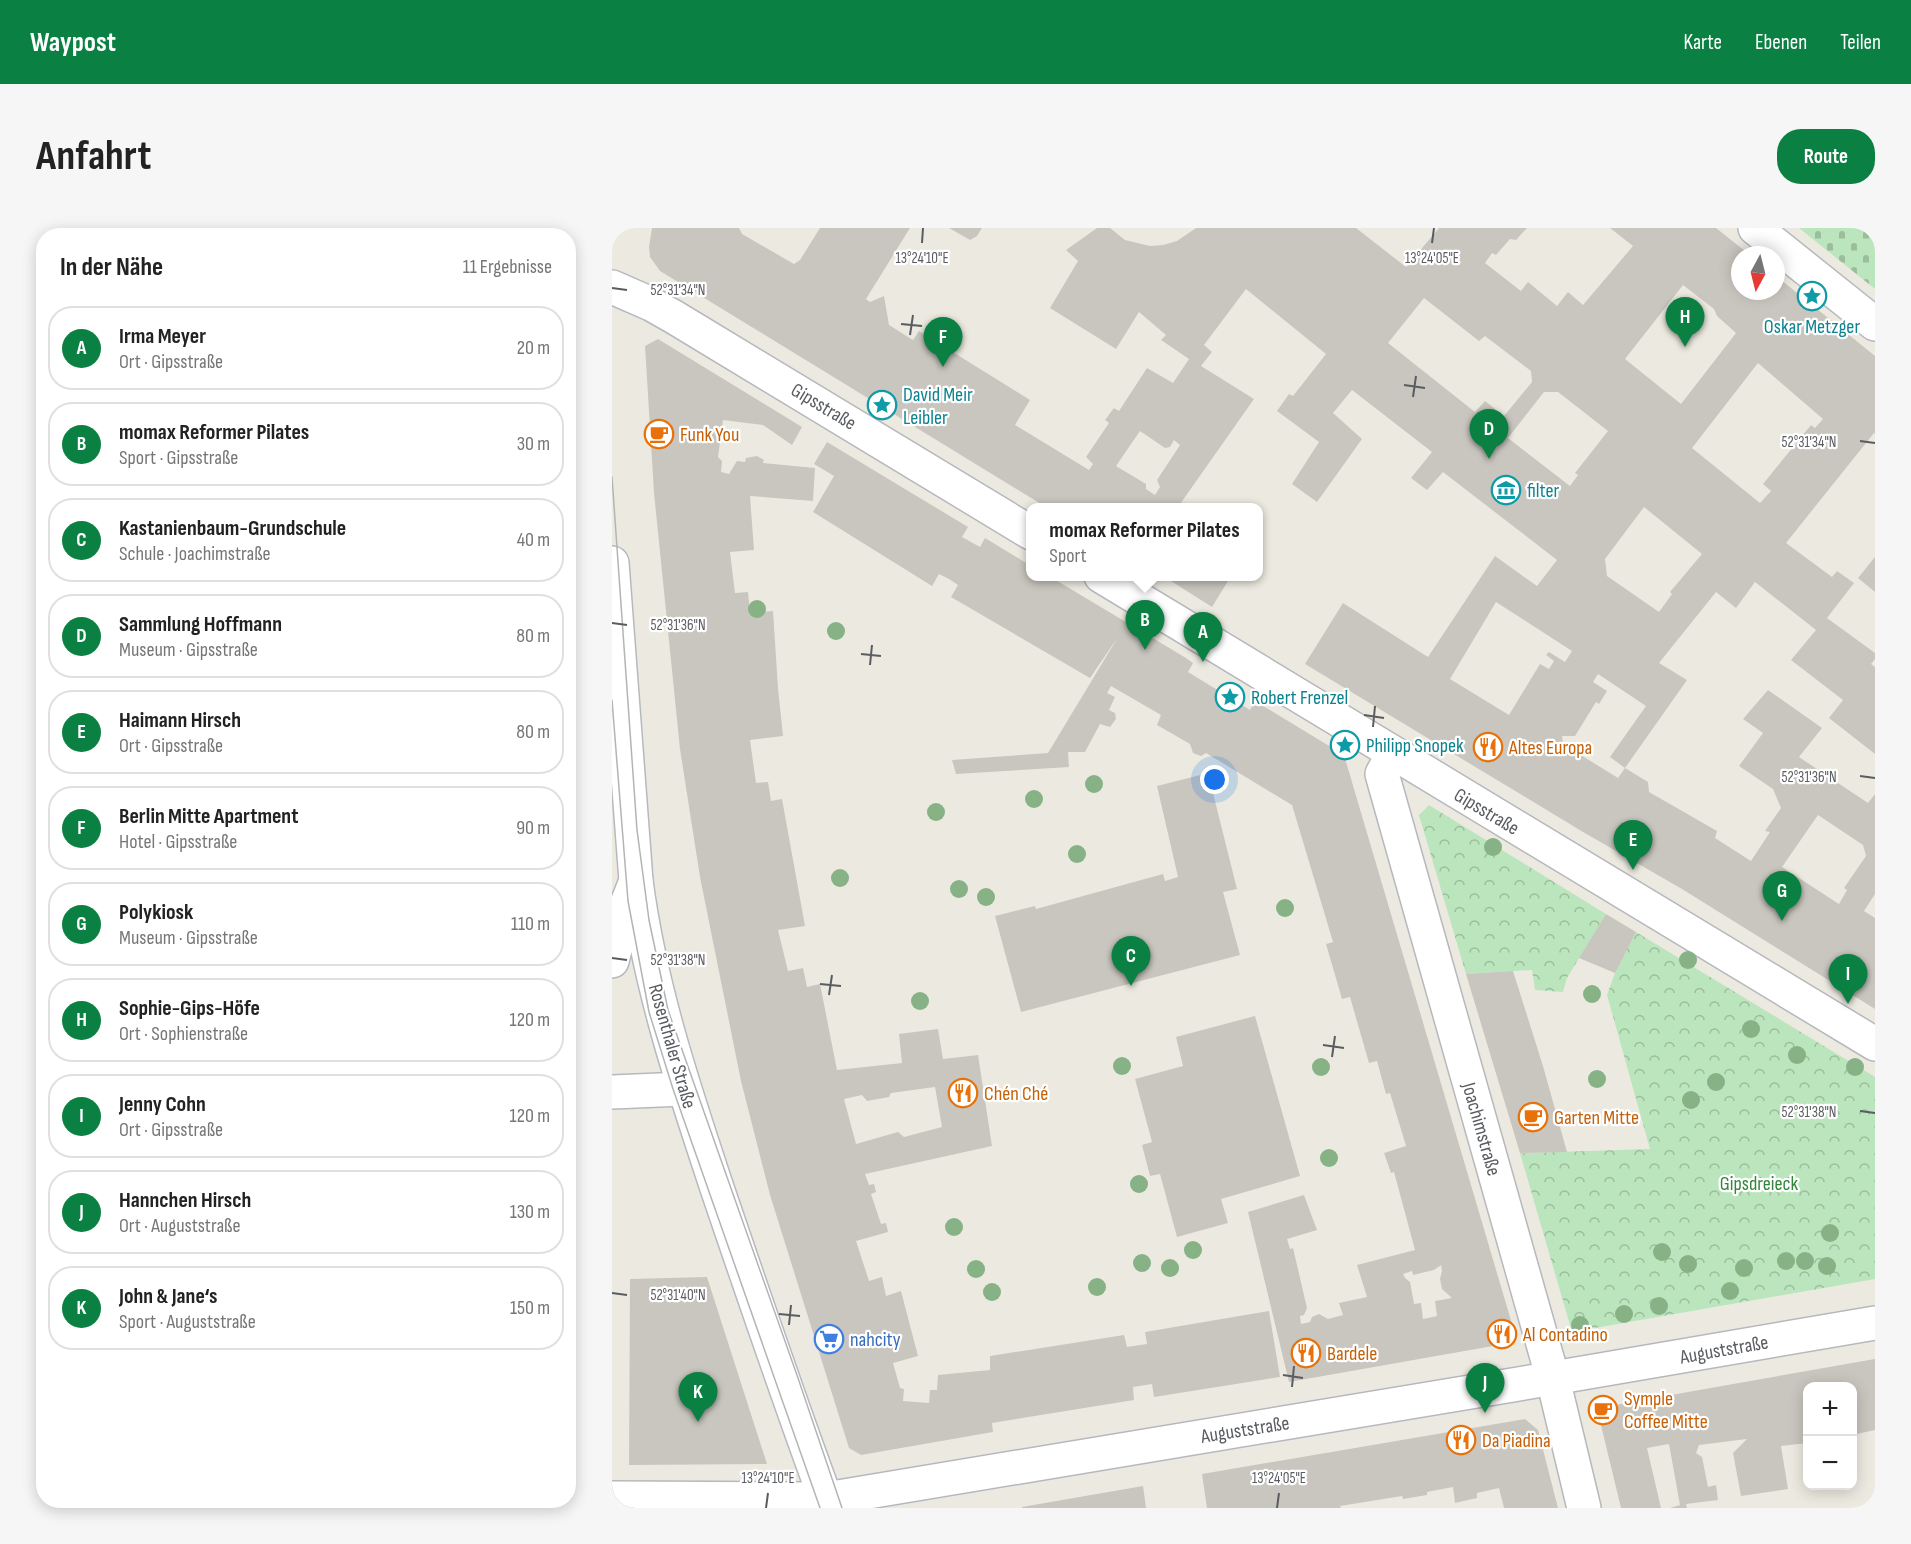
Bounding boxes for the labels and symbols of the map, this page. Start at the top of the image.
north arrow [1731,246,1785,300]
text: 13°24'10"E [895,249,949,268]
text: 13°24'05"E [1405,249,1459,268]
place icon: Oskar Metzger [1796,280,1828,312]
text: 52°31'34"N [651,281,705,300]
pin: H [1666,298,1704,347]
place label: Oskar Metzger [1764,315,1860,339]
pin: F [924,318,962,367]
street label: Gipsstraße [787,378,860,436]
place label: David Meir Leibler [903,383,973,430]
place icon: David Meir Leibler [866,389,898,421]
pin: D [1470,410,1508,459]
cafe icon: Funk You [643,418,675,450]
place label: Funk You [680,423,739,447]
text: 52°31'34"N [1782,433,1836,452]
museum icon: filter [1490,474,1522,506]
place label: filter [1527,479,1559,503]
pin: B [1126,600,1164,650]
pin: A [1184,612,1222,662]
text: 52°31'36"N [650,616,706,635]
place icon: Robert Frenzel [1214,681,1246,713]
place label: Robert Frenzel [1251,686,1348,710]
place icon: Philipp Snopek [1329,729,1361,761]
restaurant icon: Altes Europa [1472,731,1504,763]
place label: Philipp Snopek [1366,734,1464,758]
place label: Altes Europa [1508,736,1592,760]
your location [1200,765,1229,794]
text: 52°31'36"N [1781,768,1837,787]
street label: Gipsstraße [1450,783,1523,841]
pin: E [1614,820,1652,870]
pin: G [1762,872,1802,921]
pin: C [1112,936,1150,986]
text: 52°31'38"N [650,951,706,970]
pin: I [1828,954,1868,1004]
street label: Rosenthaler Straße [643,981,701,1111]
restaurant icon: Chén Ché [947,1077,979,1109]
street label: Joachimstraße [1456,1079,1506,1179]
place label: Chén Ché [984,1082,1048,1106]
cafe icon: Garten Mitte [1517,1101,1549,1133]
text: 52°31'38"N [1781,1103,1837,1122]
place label: Garten Mitte [1554,1106,1639,1130]
park label: Gipsdreieck [1720,1172,1799,1196]
text: 52°31'40"N [650,1286,706,1305]
restaurant icon: Al Contadino [1486,1318,1518,1350]
supermarket icon: nahcity [813,1323,845,1355]
place label: Al Contadino [1522,1323,1608,1347]
place label: nahcity [850,1328,901,1352]
street label: Auguststraße [1677,1330,1770,1370]
restaurant icon: Bardele [1290,1337,1322,1369]
place label: Bardele [1327,1342,1377,1366]
pin: J [1466,1364,1504,1413]
pin: K [678,1372,718,1422]
place label: Symple Coffee Mitte [1624,1387,1708,1434]
cafe icon: Symple Coffee Mitte [1587,1394,1619,1426]
street label: Auguststraße [1198,1411,1291,1449]
restaurant icon: Da Piadina [1445,1424,1477,1456]
place label: Da Piadina [1482,1429,1551,1453]
text: 13°24'10"E [741,1469,795,1488]
text: 13°24'05"E [1252,1469,1306,1488]

